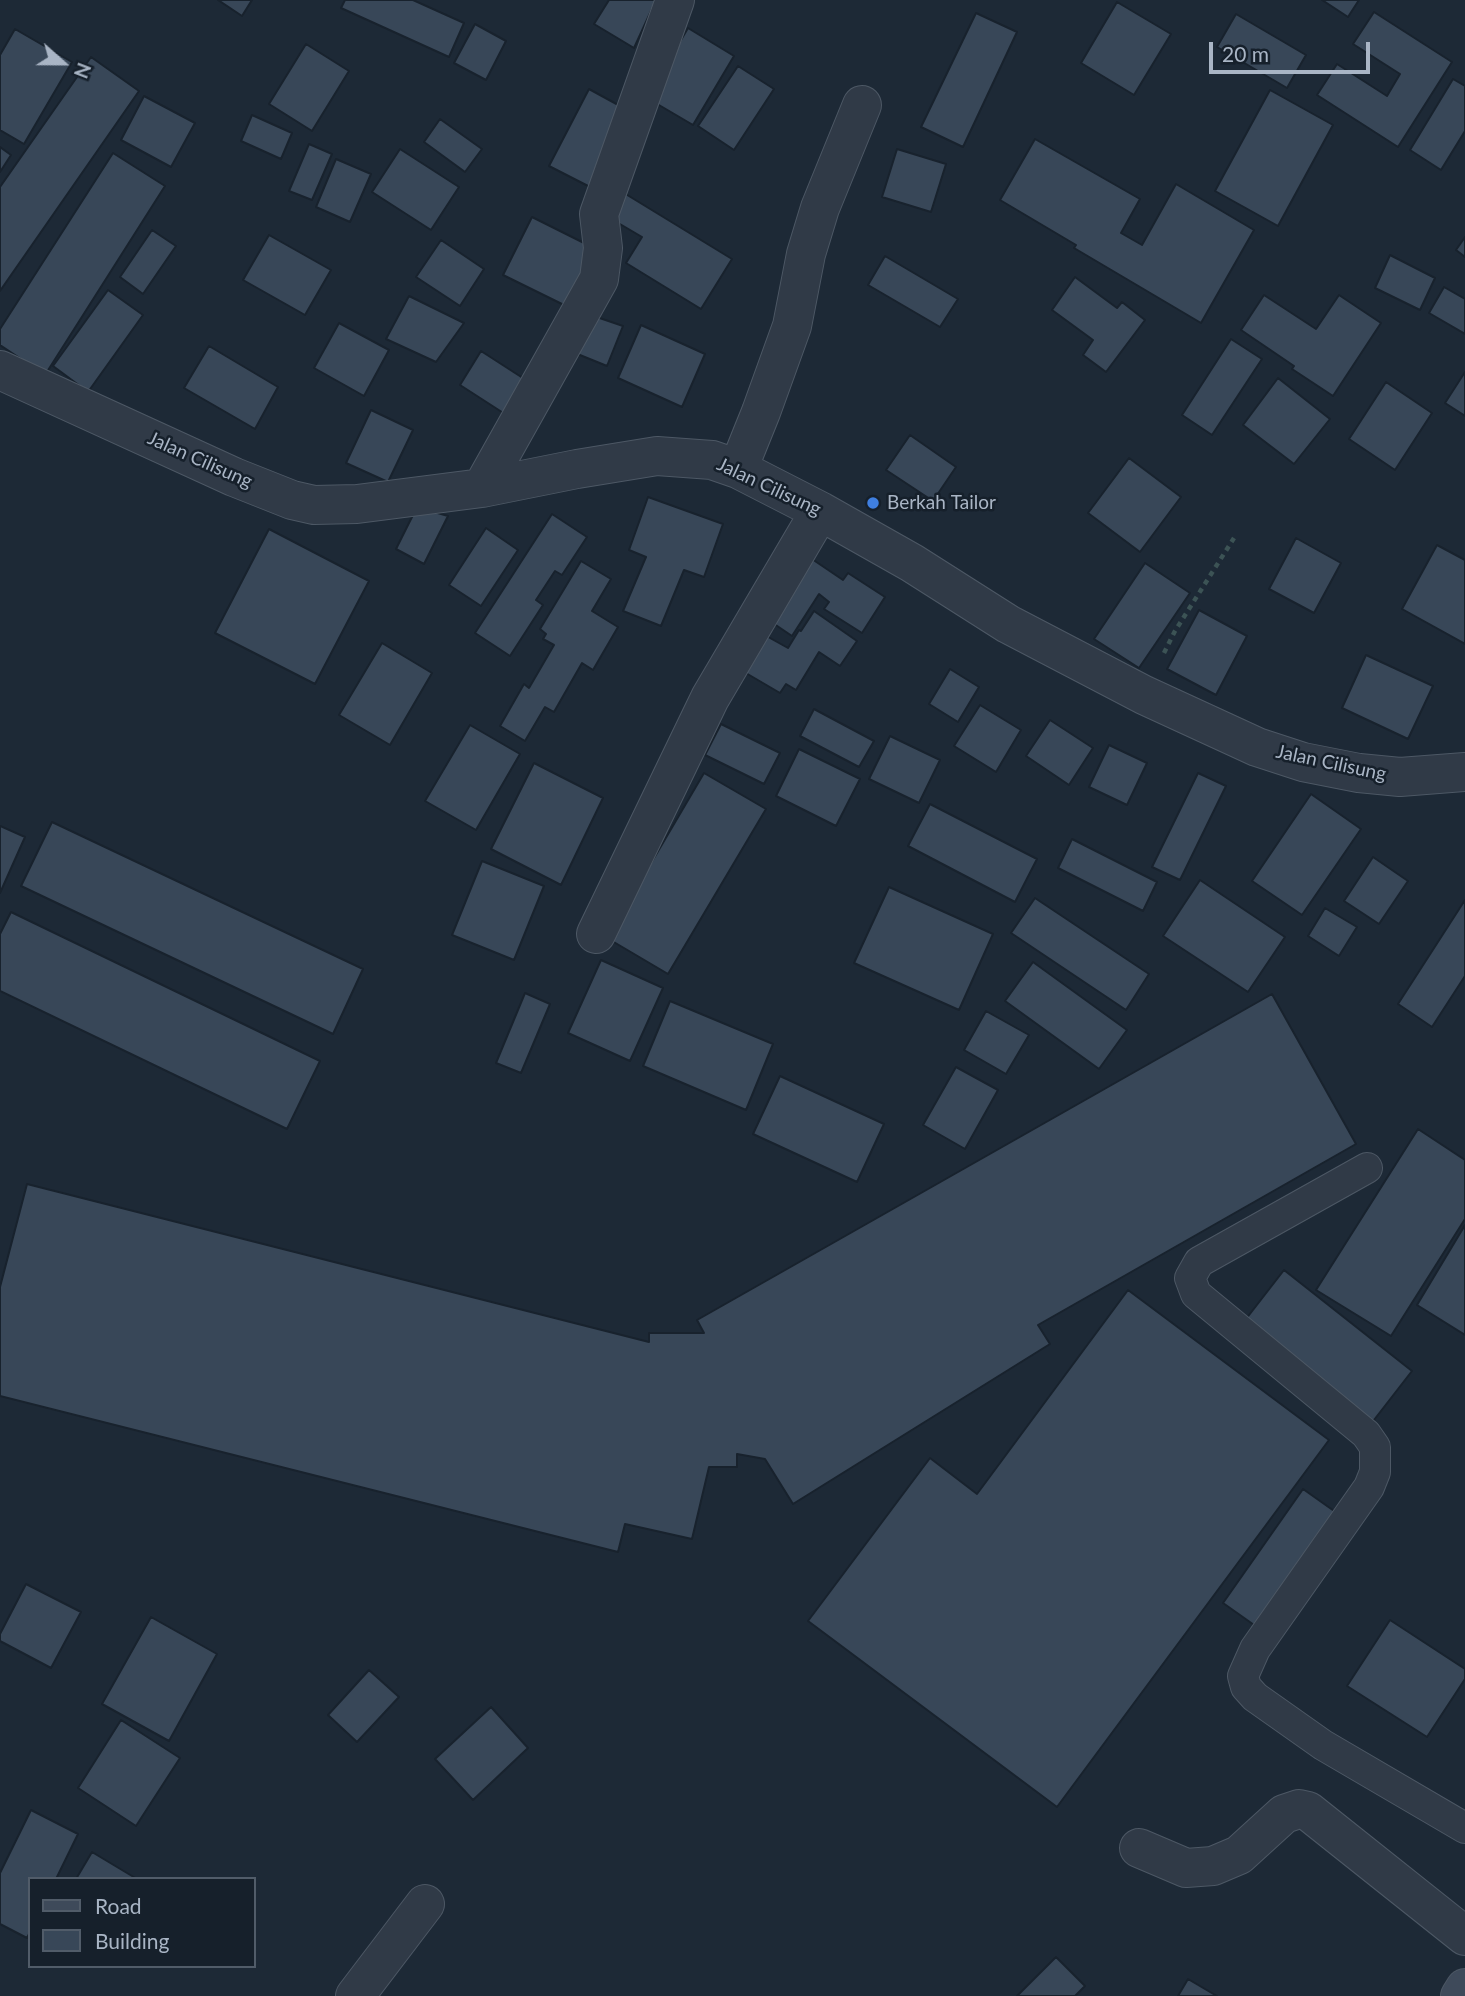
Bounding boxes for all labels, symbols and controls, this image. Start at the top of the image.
north arrow [28,28,98,98]
scale bar [1213,28,1374,72]
text: 20 m [1222,41,1269,66]
text: N [70,60,96,82]
street label: Jalan Cilisung [144,427,256,493]
street label: Jalan Cilisung [713,453,825,521]
place label: Berkah Tailor [887,492,996,514]
marker: Berkah Tailor [865,495,881,511]
street label: Jalan Cilisung [1274,740,1388,786]
legend [28,1877,256,1968]
text: Road [95,1893,142,1918]
text: Building [95,1928,170,1953]

